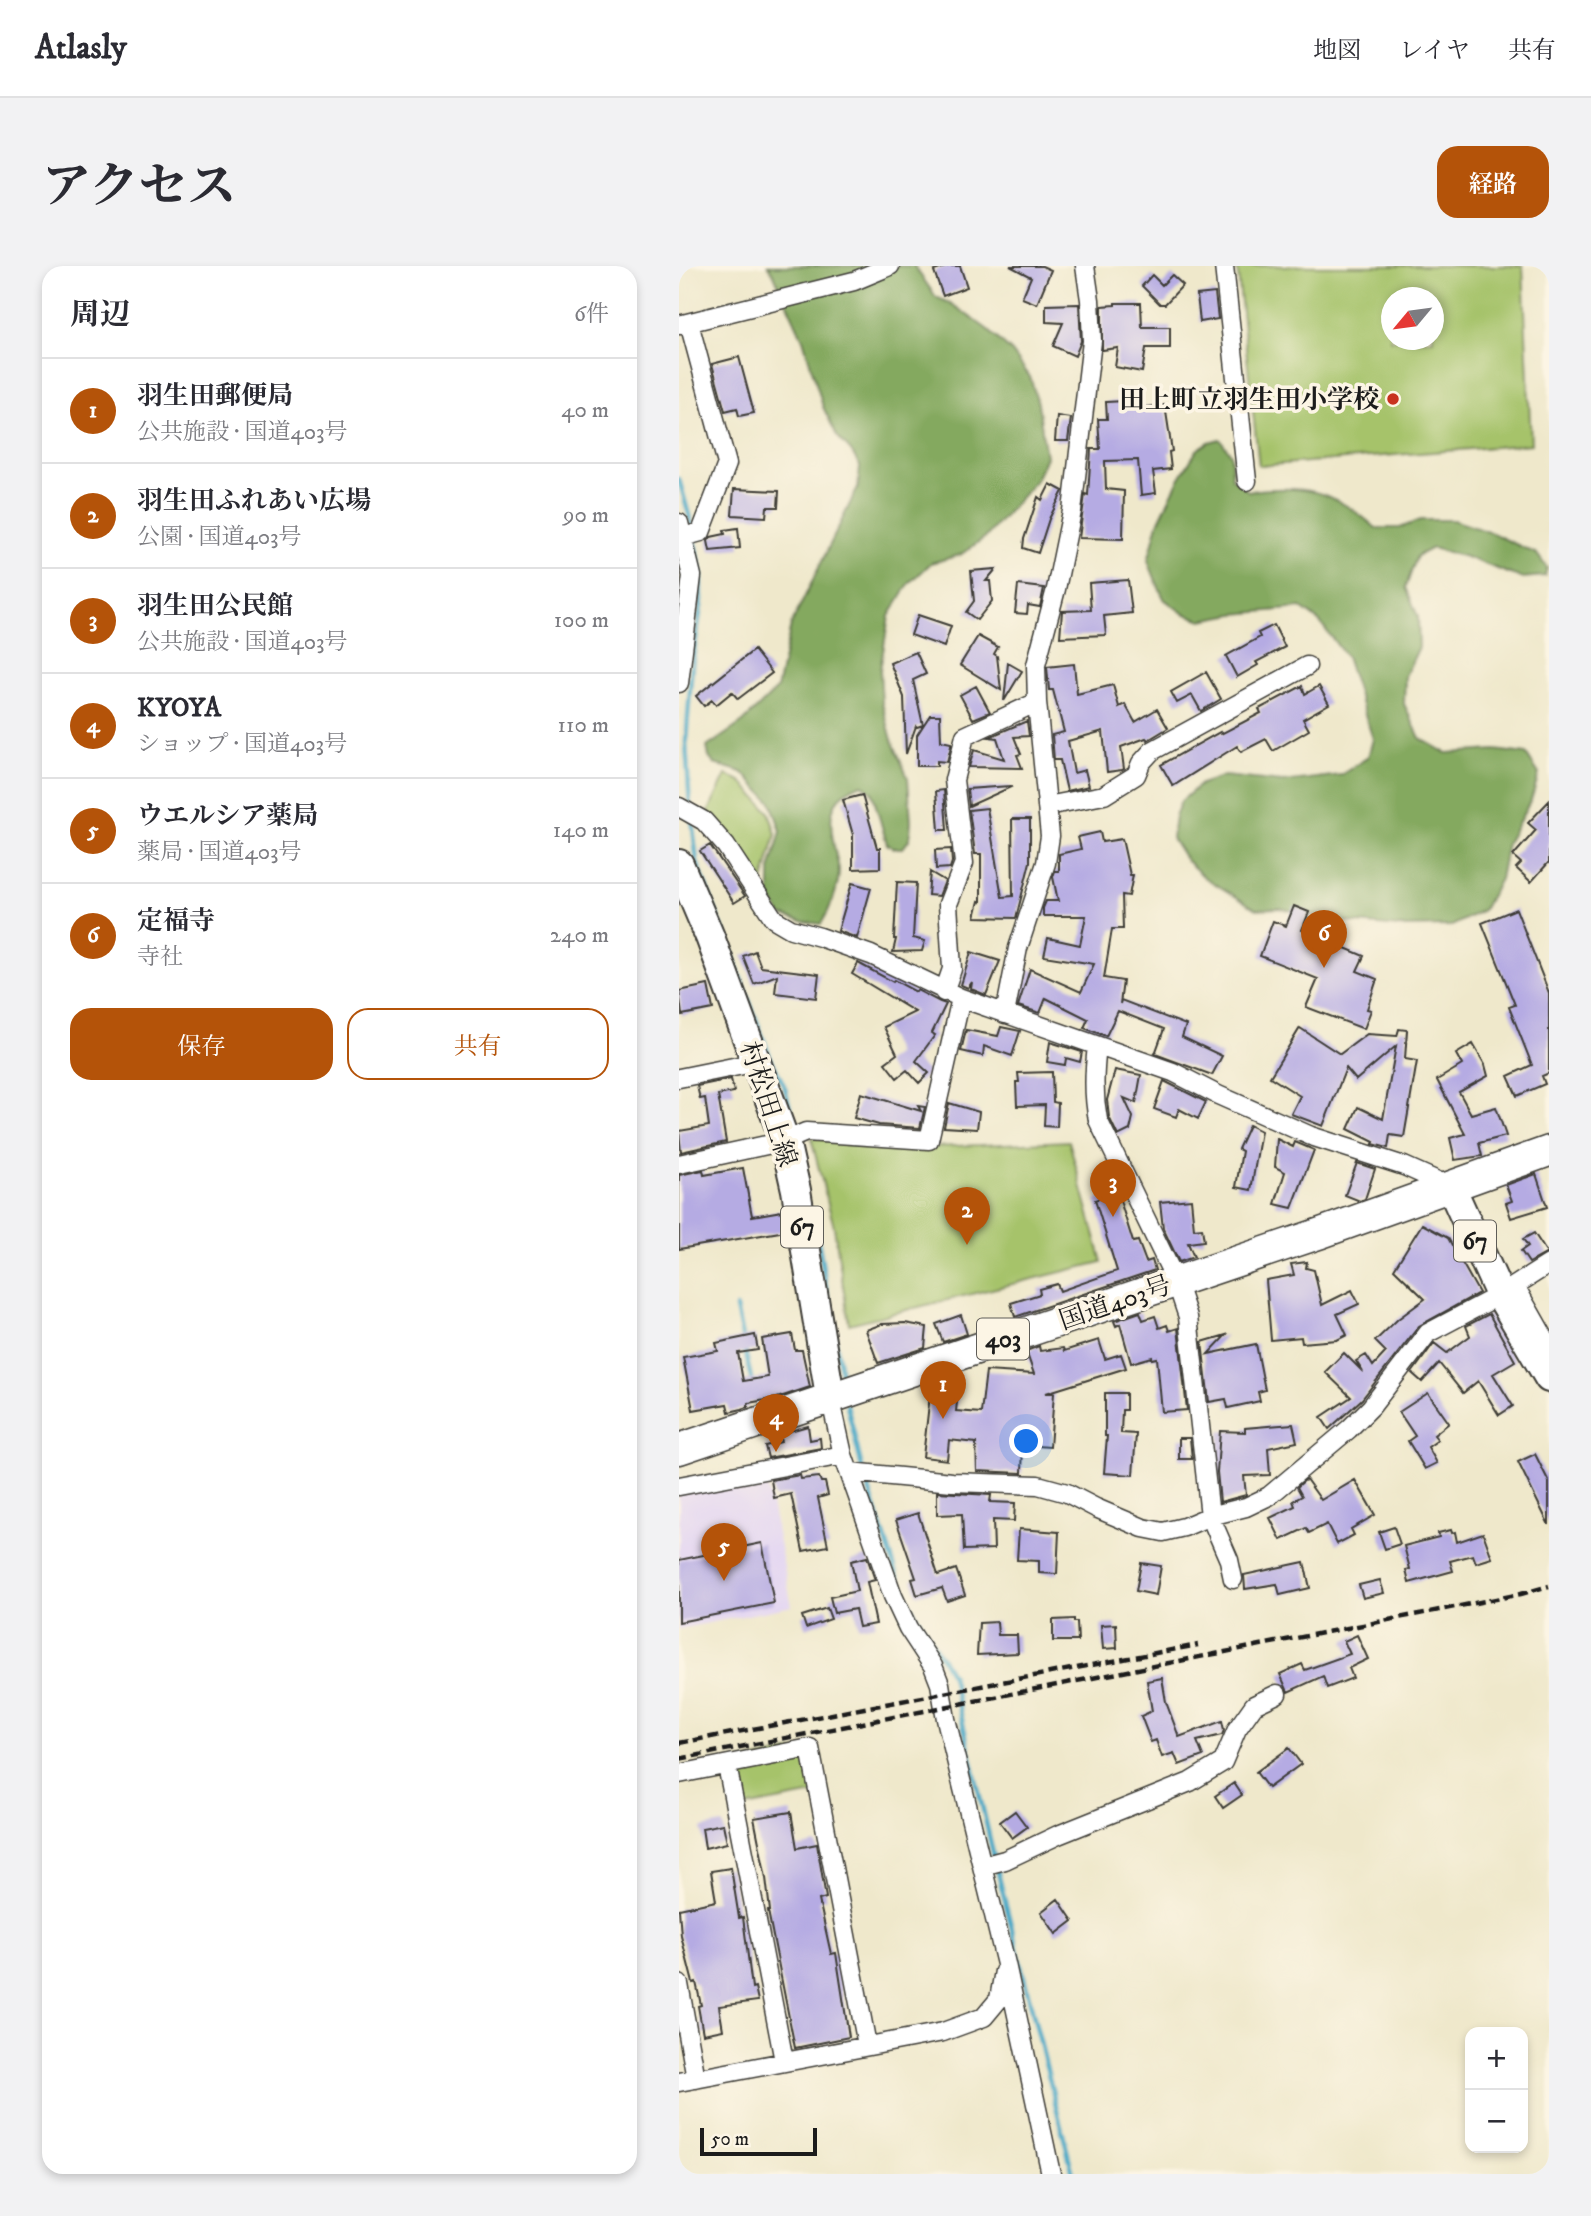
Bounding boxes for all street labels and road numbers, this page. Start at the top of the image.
street label: 村松田上線 [732,1038,803,1171]
road number: 67 [781,1206,823,1247]
road number: 67 [1454,1220,1496,1261]
street label: 国道403号 [1055,1269,1176,1338]
road number: 403 [977,1318,1029,1359]

